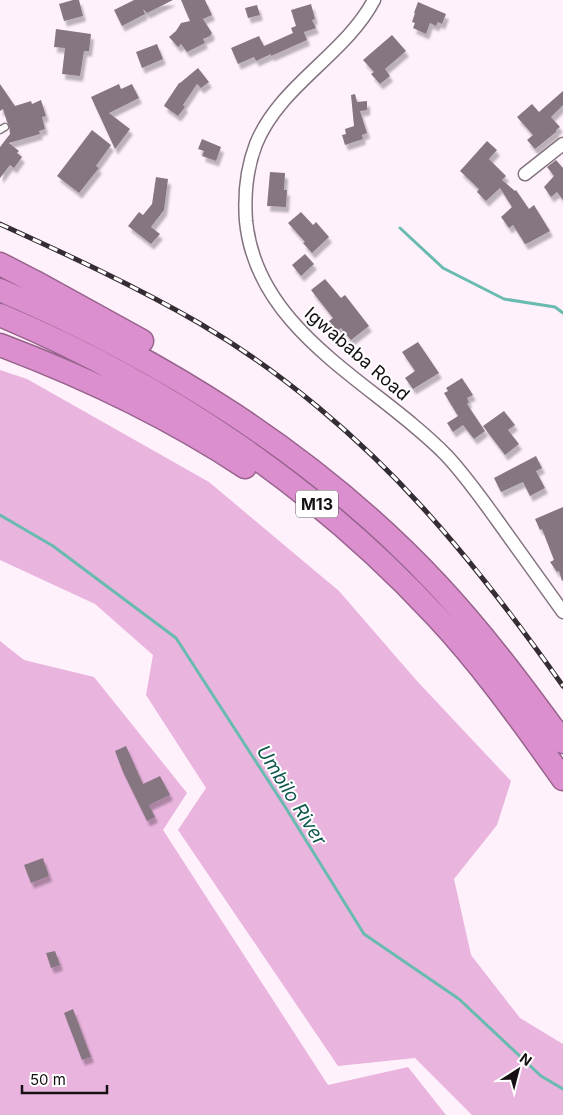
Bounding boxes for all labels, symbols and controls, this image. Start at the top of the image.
street label: Igwababa Road [301,302,414,405]
road number: M13 [296,490,338,518]
water label: Umbilo River [252,741,332,850]
north arrow [493,1045,543,1095]
text: N [517,1049,535,1069]
scale bar [22,1062,108,1094]
text: 50 m [30,1070,66,1089]

